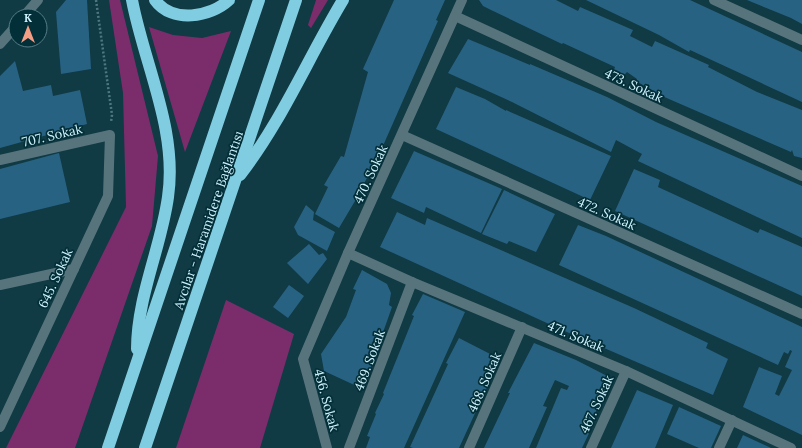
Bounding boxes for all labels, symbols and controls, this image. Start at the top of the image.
north arrow [8,8,48,48]
text: K [24,11,32,25]
street label: 473. Sokak [602,65,666,106]
street label: 707. Sokak [20,120,84,151]
street label: Avcılar - Haramidere Bağlantısı [170,128,247,313]
street label: 470. Sokak [349,142,392,206]
street label: 472. Sokak [575,193,639,234]
street label: 645. Sokak [34,246,77,311]
street label: 471. Sokak [545,317,607,356]
street label: 469. Sokak [350,327,389,393]
street label: 468. Sokak [464,349,505,415]
street label: 456. Sokak [310,367,343,433]
street label: 467. Sokak [576,372,617,436]

